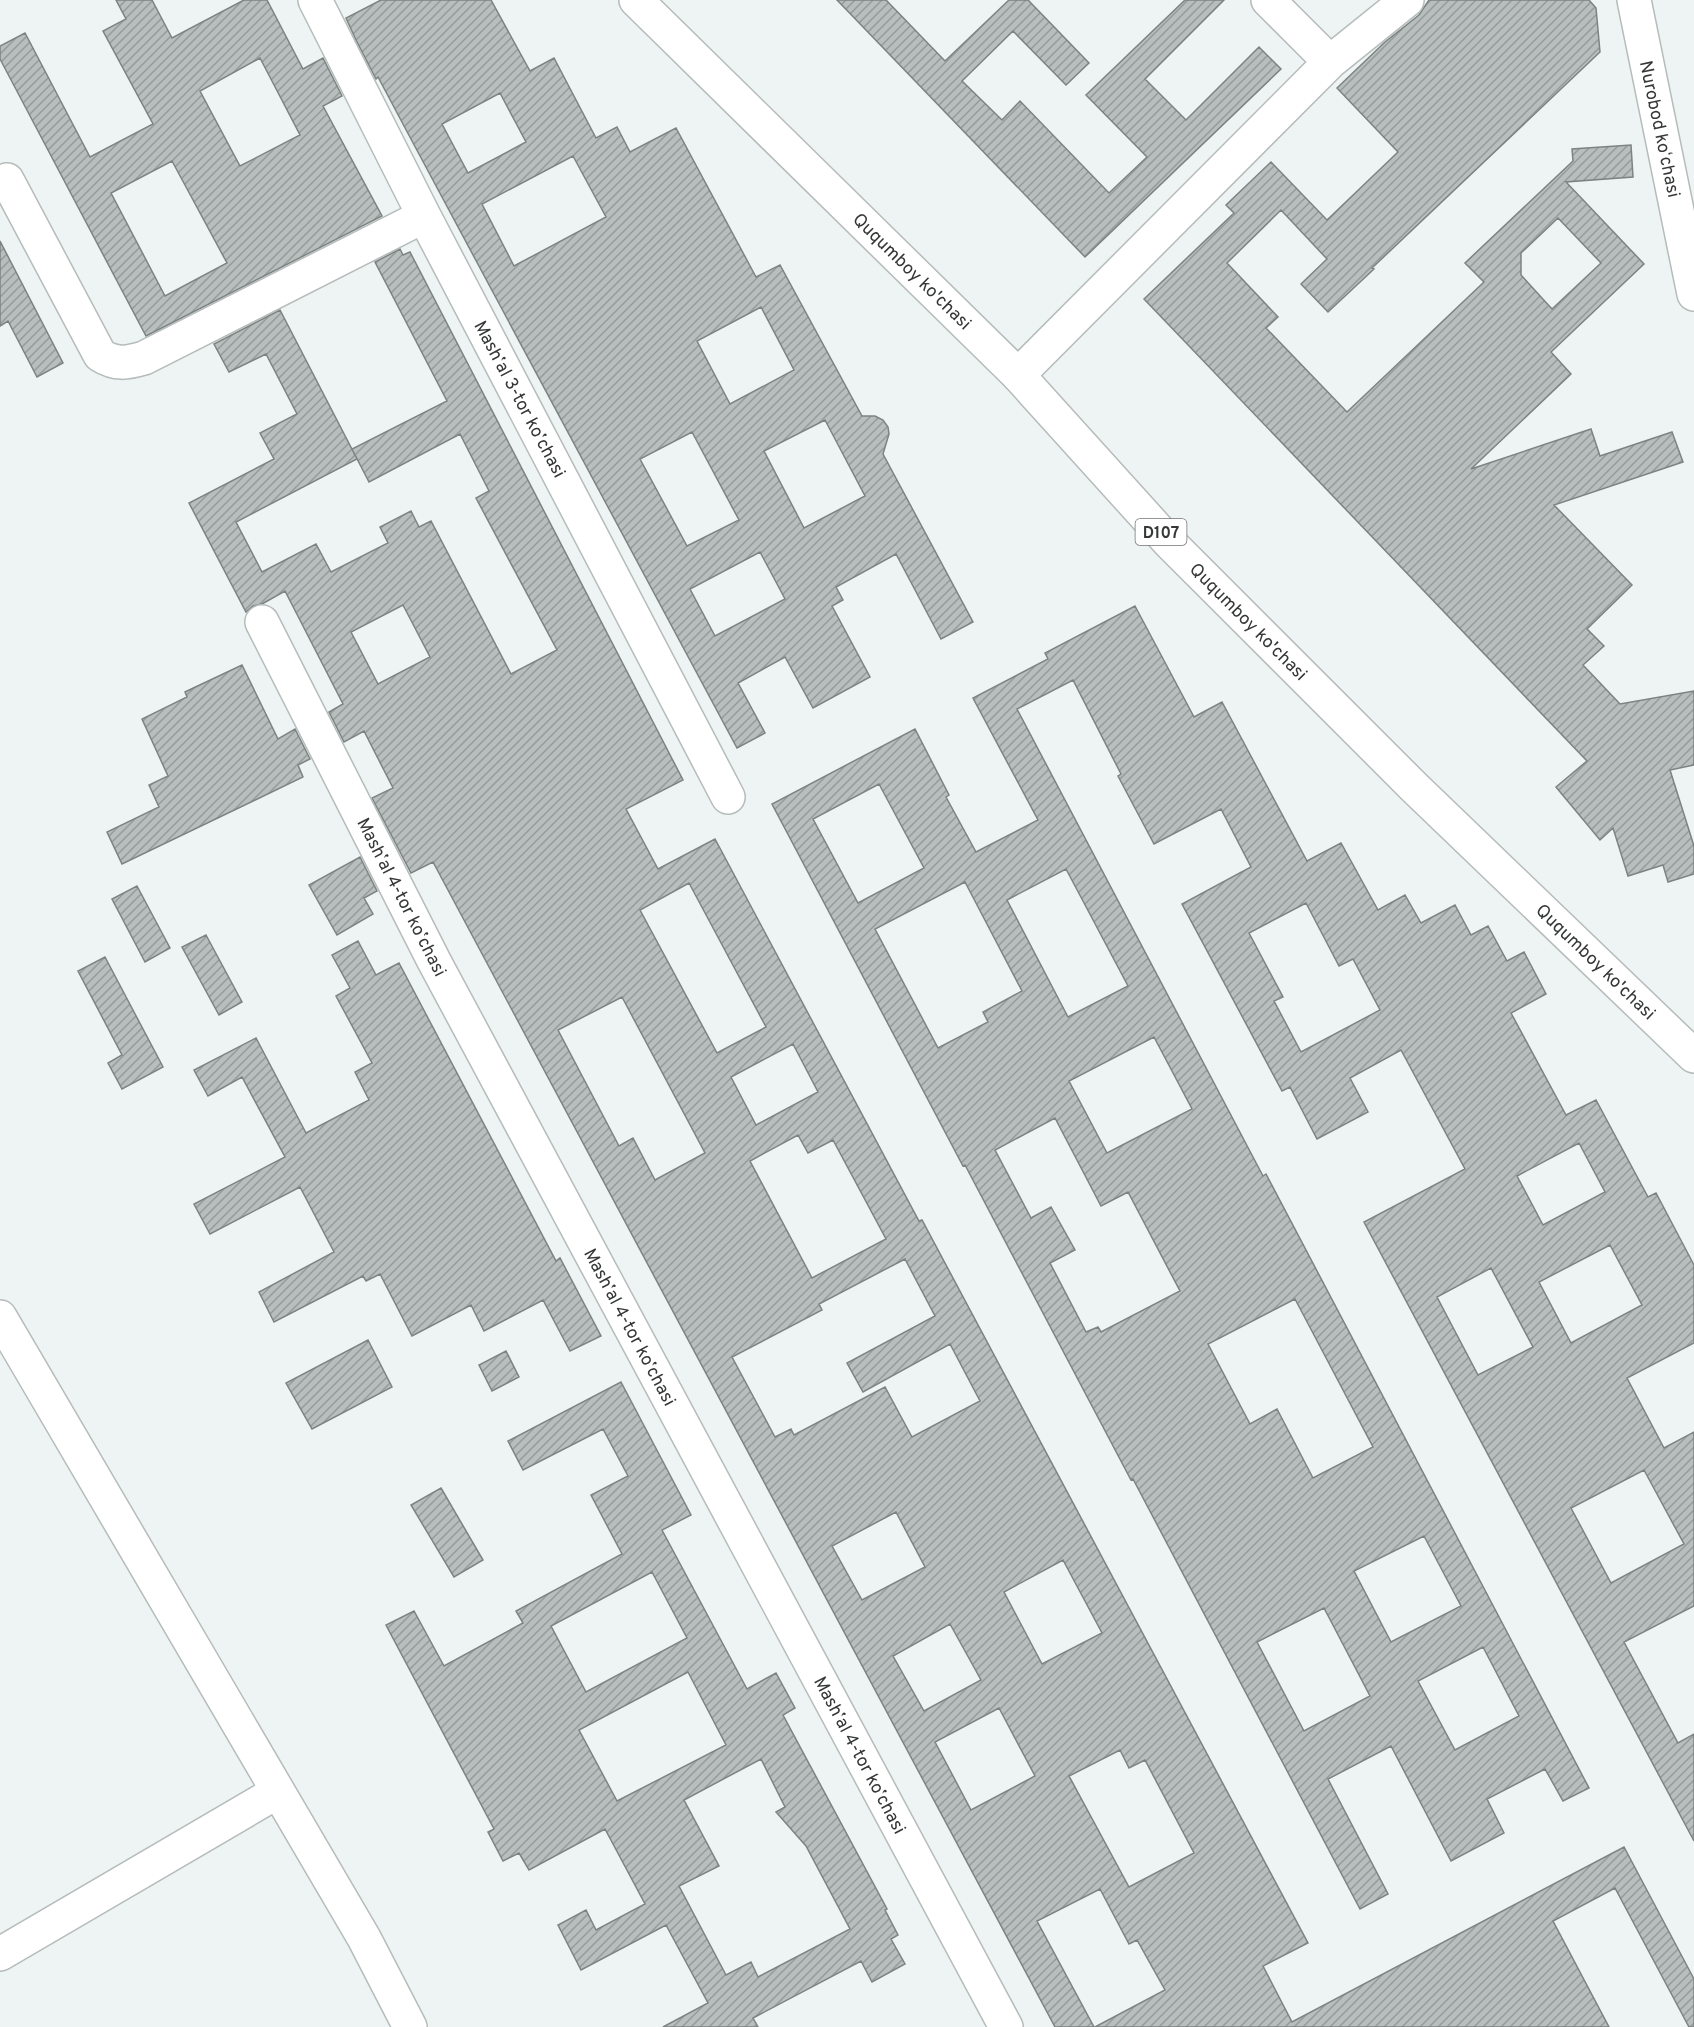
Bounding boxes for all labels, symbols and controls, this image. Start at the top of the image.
street label: Nurobod koʻchasi [1633,59,1684,200]
street label: Ququmboy ko'chasi [847,209,975,336]
street label: Mashʼal 3-tor koʼchasi [467,317,570,482]
road number: D107 [1136,519,1186,545]
street label: Ququmboy ko'chasi [1184,559,1311,687]
street label: Mashʼal 4-tor koʼchasi [351,814,451,981]
street label: Ququmboy ko'chasi [1530,900,1660,1026]
street label: Mashʼal 4-tor koʼchasi [577,1245,680,1410]
street label: Mashʼal 4-tor koʼchasi [807,1673,910,1838]

